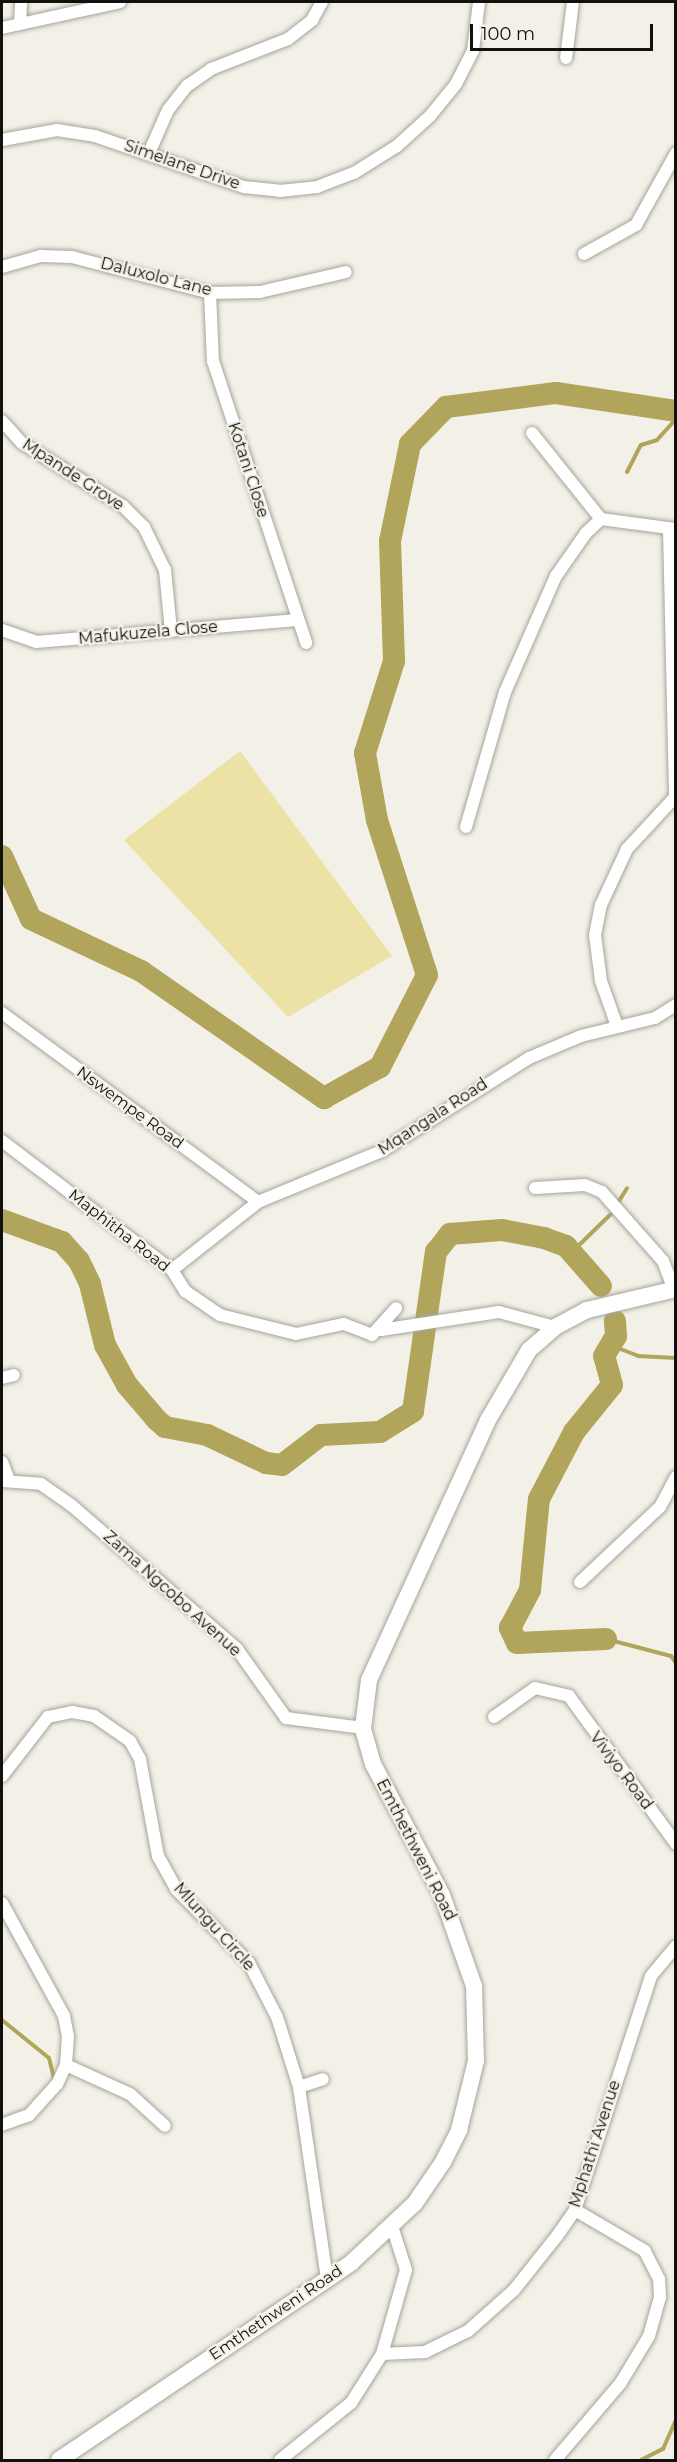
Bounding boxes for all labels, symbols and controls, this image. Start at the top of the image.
scale bar [473,12,656,50]
text: 100 m [481,23,535,45]
street label: Simelane Drive [122,136,242,194]
street label: Daluxolo Lane [98,254,214,300]
street label: Kotani Close [224,420,272,520]
street label: Mpande Grove [18,435,128,515]
street label: Mafukuzela Close [78,617,218,649]
street label: Nswempe Road [73,1063,187,1153]
street label: Mqangala Road [375,1074,491,1160]
street label: Maphitha Road [64,1185,174,1277]
street label: Zama Ngcobo Avenue [99,1527,245,1661]
street label: Viviyo Road [585,1728,657,1814]
street label: Emthethweni Road [372,1776,460,1924]
street label: Mlungu Circle [169,1879,259,1975]
street label: Mphathi Avenue [565,2078,625,2210]
street label: Emthethweni Road [206,2261,346,2365]

